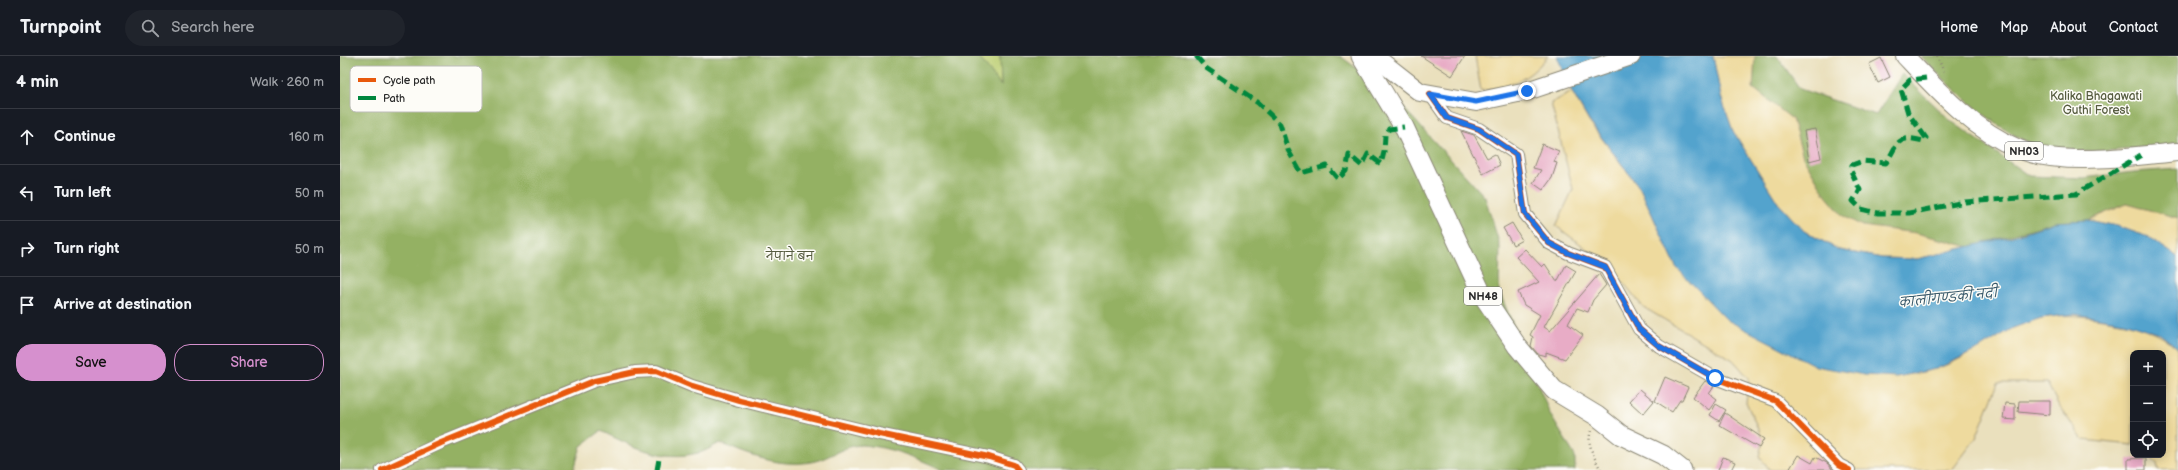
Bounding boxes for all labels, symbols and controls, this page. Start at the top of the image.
search box [125,10,405,46]
text: Turnpoint [20,16,101,39]
icon: search [139,17,161,39]
text: Search here [171,18,254,37]
text: Home [1940,19,1978,36]
text: Map [2000,19,2028,36]
text: About [2050,19,2087,36]
text: Contact [2109,19,2158,36]
legend [350,66,482,112]
text: 4 min [16,72,59,92]
text: Walk · 260 m [250,74,324,90]
text: Cycle path [383,74,435,87]
route end [1518,82,1536,100]
park label: Kalika Bhagawati Guthi Forest [2050,89,2142,118]
text: Path [383,92,405,105]
icon: ahead [16,126,38,148]
text: Continue [54,127,116,146]
text: 160 m [289,129,324,145]
road number: NH03 [2005,142,2043,160]
icon: left [16,182,38,204]
text: Turn left [54,183,111,202]
text: 50 m [295,185,324,201]
icon: right [16,238,38,260]
text: Turn right [54,239,119,258]
text: 50 m [295,241,324,257]
park label: नेपाने बन [765,245,815,264]
water label: कालीगण्डकी नदी [1897,282,2002,311]
road number: NH48 [1464,287,1502,305]
icon: arrive [16,294,38,316]
text: Arrive at destination [54,295,192,314]
button: Save [16,344,166,381]
button: Share [174,344,324,381]
map controls [2130,350,2166,458]
button: + [2130,350,2166,386]
route start [1706,369,1724,387]
button: − [2130,386,2166,422]
button: locate [2130,422,2166,458]

